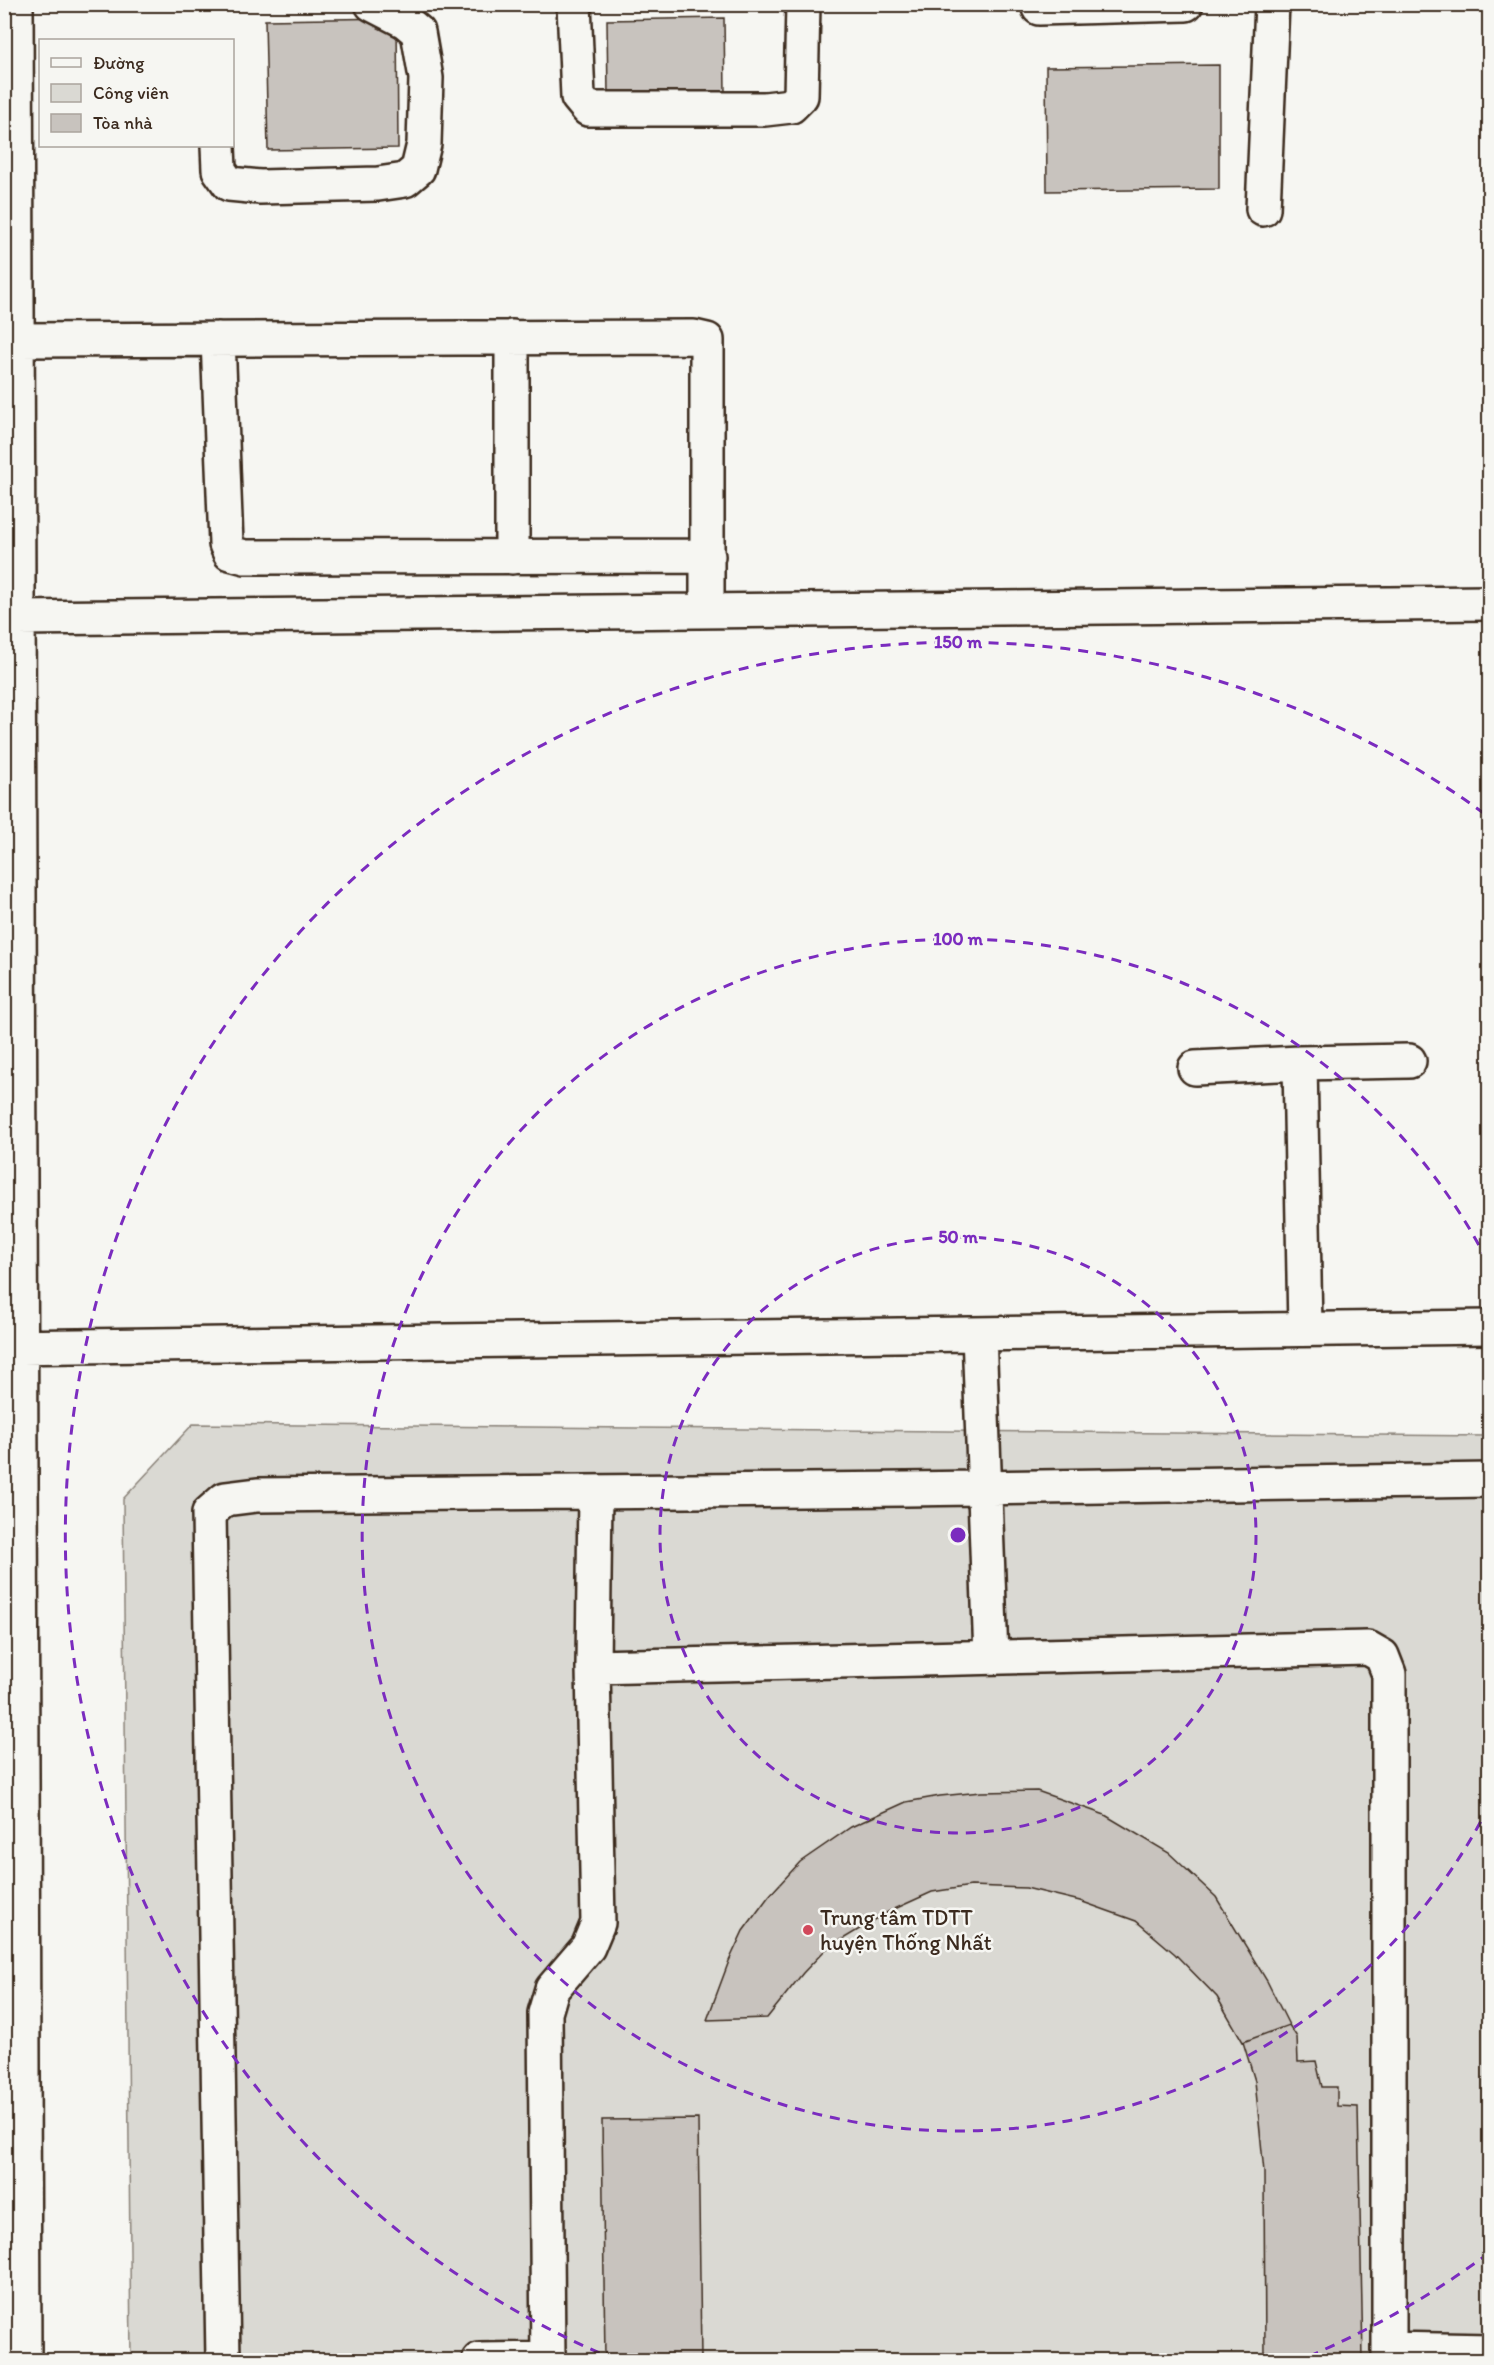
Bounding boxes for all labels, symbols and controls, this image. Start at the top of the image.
legend [39,39,234,147]
text: Đường [93,52,145,74]
text: Công viên [93,82,169,104]
text: Tòa nhà [93,112,153,134]
text: 150 m [934,631,983,653]
text: 100 m [933,928,984,950]
text: 50 m [938,1226,979,1248]
centre of rings [948,1525,968,1545]
place label: Trung tâm TDTT huyện Thống Nhất [820,1904,992,1956]
marker: Trung tâm TDTT huyện Thống Nhất [801,1923,815,1937]

